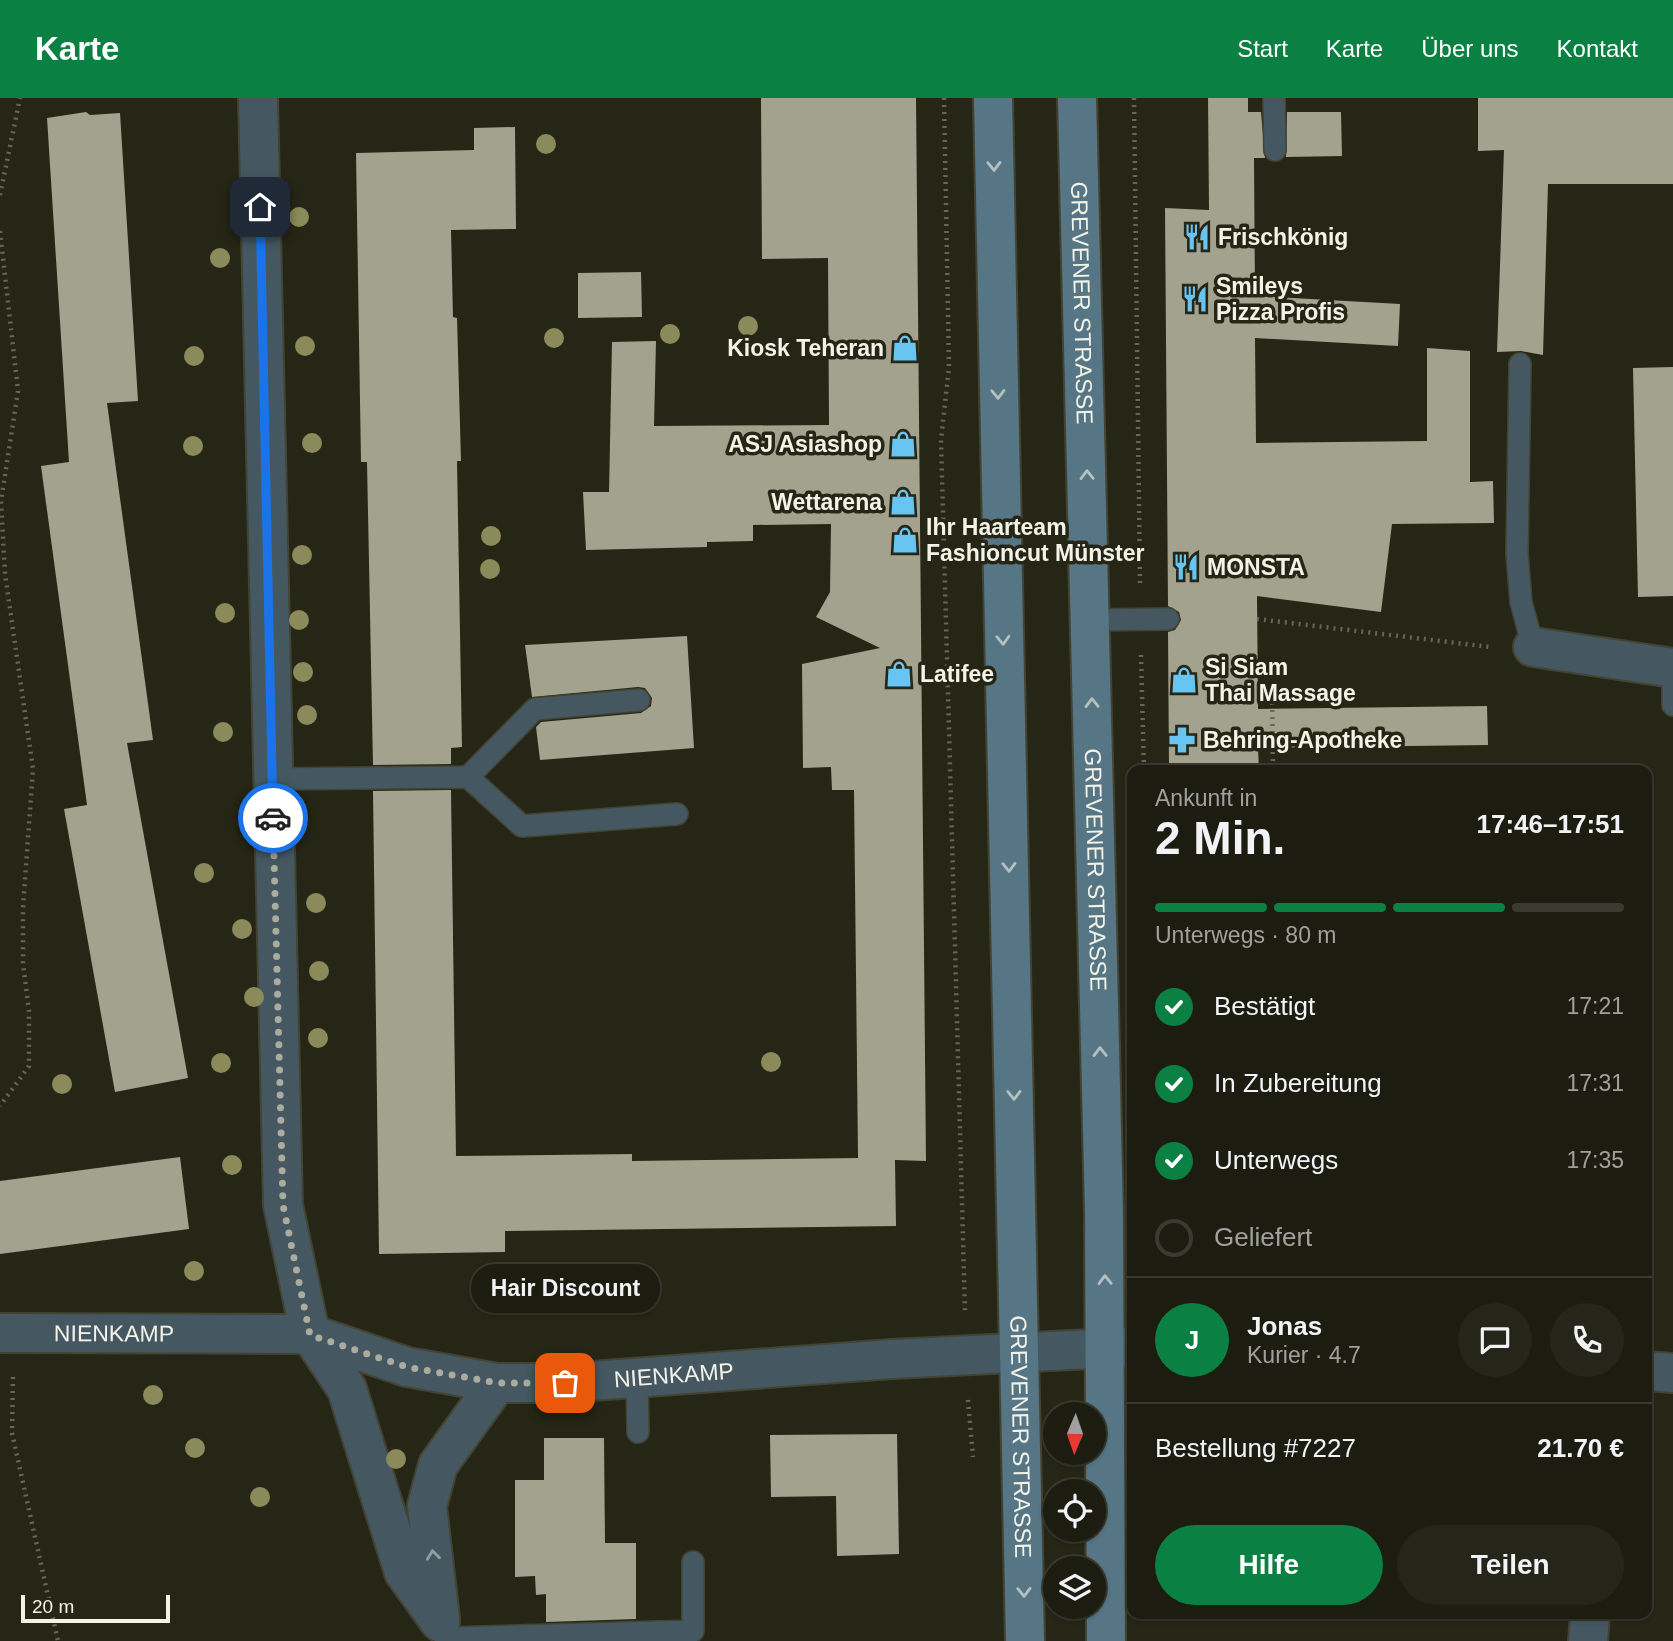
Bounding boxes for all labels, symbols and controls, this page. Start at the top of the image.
text: Karte [35,30,119,67]
text: Start [1237,35,1288,62]
text: Karte [1326,35,1383,62]
text: Über uns [1421,35,1519,62]
text: Kontakt [1557,35,1638,62]
one-way arrow [986,161,1002,172]
pin [230,177,290,237]
street label: GREVENER STRASSE [1066,181,1098,425]
icon: home [241,188,279,226]
restaurant icon: Frischkönig [1182,222,1212,252]
place label: Frischkönig [1218,224,1348,250]
place label: Smileys Pizza Profis [1216,273,1345,325]
restaurant icon: Smileys Pizza Profis [1180,284,1210,314]
shop icon: Kiosk Teheran [890,333,920,363]
place label: Kiosk Teheran [727,335,884,361]
one-way arrow [990,389,1006,399]
shop icon: ASJ Asiashop [888,429,918,459]
place label: ASJ Asiashop [728,431,882,457]
one-way arrow [1079,469,1094,480]
shop icon: Wettarena [888,487,918,517]
place label: Wettarena [771,489,882,515]
place label: Ihr Haarteam Fashioncut Münster [926,514,1145,566]
shop icon: Ihr Haarteam Fashioncut Münster [890,525,920,555]
restaurant icon: MONSTA [1171,552,1201,582]
place label: MONSTA [1207,554,1305,580]
one-way arrow [996,635,1011,646]
place label: Si Siam Thai Massage [1205,654,1356,706]
shop icon: Latifee [884,659,914,689]
place label: Latifee [920,661,994,687]
shop icon: Si Siam Thai Massage [1169,665,1199,695]
one-way arrow [1084,697,1099,708]
pharmacy icon: Behring-Apotheke [1167,725,1197,755]
place label: Behring-Apotheke [1203,727,1402,753]
street label: GREVENER STRASSE [1080,748,1112,992]
courier [238,783,308,853]
text: Ankunft in [1155,785,1257,811]
icon: car [254,799,292,837]
text: 17:46–17:51 [1477,809,1624,839]
text: 2 Min. [1155,812,1285,864]
one-way arrow [1001,862,1016,873]
text: Unterwegs · 80 m [1155,922,1337,948]
icon: check [1155,988,1193,1026]
text: Bestätigt [1214,991,1315,1021]
text: 17:21 [1566,993,1624,1019]
one-way arrow [1093,1047,1108,1058]
icon: check [1155,1065,1193,1103]
text: In Zubereitung [1214,1068,1382,1098]
text: 17:31 [1566,1070,1624,1096]
one-way arrow [1006,1090,1022,1101]
icon: check [1155,1142,1193,1180]
text: Unterwegs [1214,1145,1338,1175]
text: 17:35 [1566,1147,1624,1173]
text: Geliefert [1214,1222,1312,1252]
callout: Hair Discount [470,1264,660,1313]
one-way arrow [1098,1274,1113,1285]
text: Hair Discount [491,1275,640,1301]
button: chat [1458,1303,1532,1377]
button: phone [1550,1303,1624,1377]
text: Jonas [1247,1311,1322,1341]
street label: GREVENER STRASSE [1005,1315,1036,1558]
street label: NIENKAMP [54,1320,174,1347]
text: J [1185,1325,1199,1355]
text: Kurier · 4.7 [1247,1342,1361,1368]
pin [535,1353,595,1413]
street label: NIENKAMP [613,1358,735,1392]
icon: bag [546,1364,584,1402]
north arrow [1043,1402,1106,1465]
map controls [1043,1402,1106,1619]
text: Bestellung #7227 [1155,1433,1356,1463]
text: 21.70 € [1537,1433,1624,1463]
button: locate [1043,1479,1106,1542]
button: Hilfe [1155,1525,1383,1605]
button: Teilen [1397,1525,1624,1605]
one-way arrow [425,1549,440,1560]
button: layers [1043,1556,1106,1619]
one-way arrow [1016,1588,1032,1598]
scale bar [21,1592,170,1624]
text: 20 m [32,1596,74,1617]

